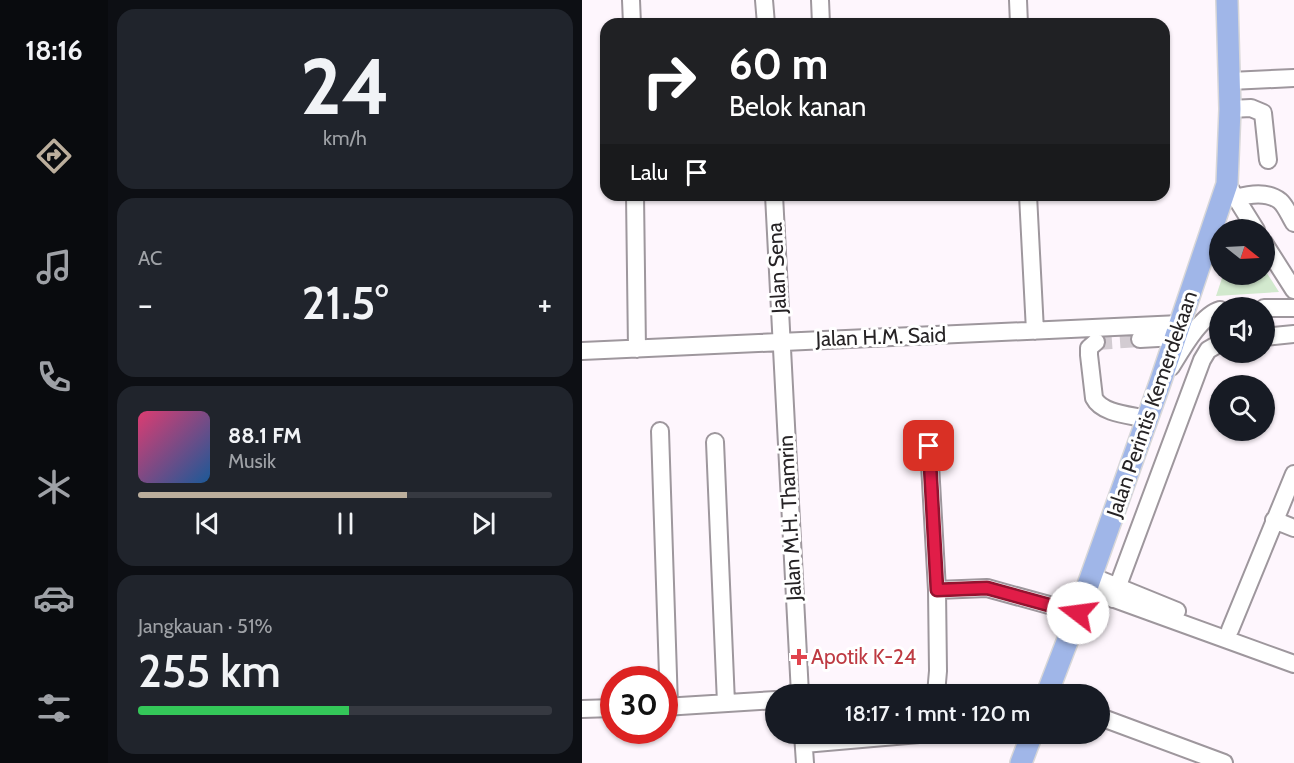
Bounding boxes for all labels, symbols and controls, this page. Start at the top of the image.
text: 18:16 [25,34,83,67]
text: 60 m [729,38,828,90]
text: 24 [300,39,390,134]
icon: right [630,42,708,120]
text: Belok kanan [729,90,866,123]
text: km/h [323,126,367,150]
icon: directions [33,135,75,177]
icon: arrive [680,156,713,189]
text: Lalu [630,159,668,186]
north arrow [1209,219,1275,285]
map controls [1209,219,1275,441]
street label: Jalan Sena [762,222,791,315]
icon: music [33,246,75,288]
text: AC [138,246,162,270]
text: 21.5° [302,276,388,330]
text: − [138,284,153,324]
text: + [537,284,552,324]
street label: Jalan Perintis Kemerdekaan [1101,287,1202,521]
button: sound [1209,297,1275,363]
street label: Jalan H.M. Said [814,322,947,351]
icon: phone [33,356,75,398]
button: search [1209,375,1275,441]
pin [903,420,954,471]
text: 88.1 FM [228,422,302,449]
icon: arrive [912,429,945,462]
street label: Jalan M.H. Thamrin [773,435,806,602]
text: Musik [228,449,276,473]
icon: climate [33,466,75,508]
icon: previous [191,507,224,540]
icon: pause [329,507,362,540]
icon: next [467,507,500,540]
icon: car [33,577,75,619]
position arrow [1046,581,1110,645]
text: Jangkauan · 51% [138,614,272,638]
text: 255 km [138,644,281,698]
place label: Apotik K-24 [811,644,916,669]
marker: Apotik K-24 [792,650,806,664]
speed limit sign: 30 [600,666,678,744]
icon: filters [33,687,75,729]
text: 18:17 · 1 mnt · 120 m [845,700,1030,727]

